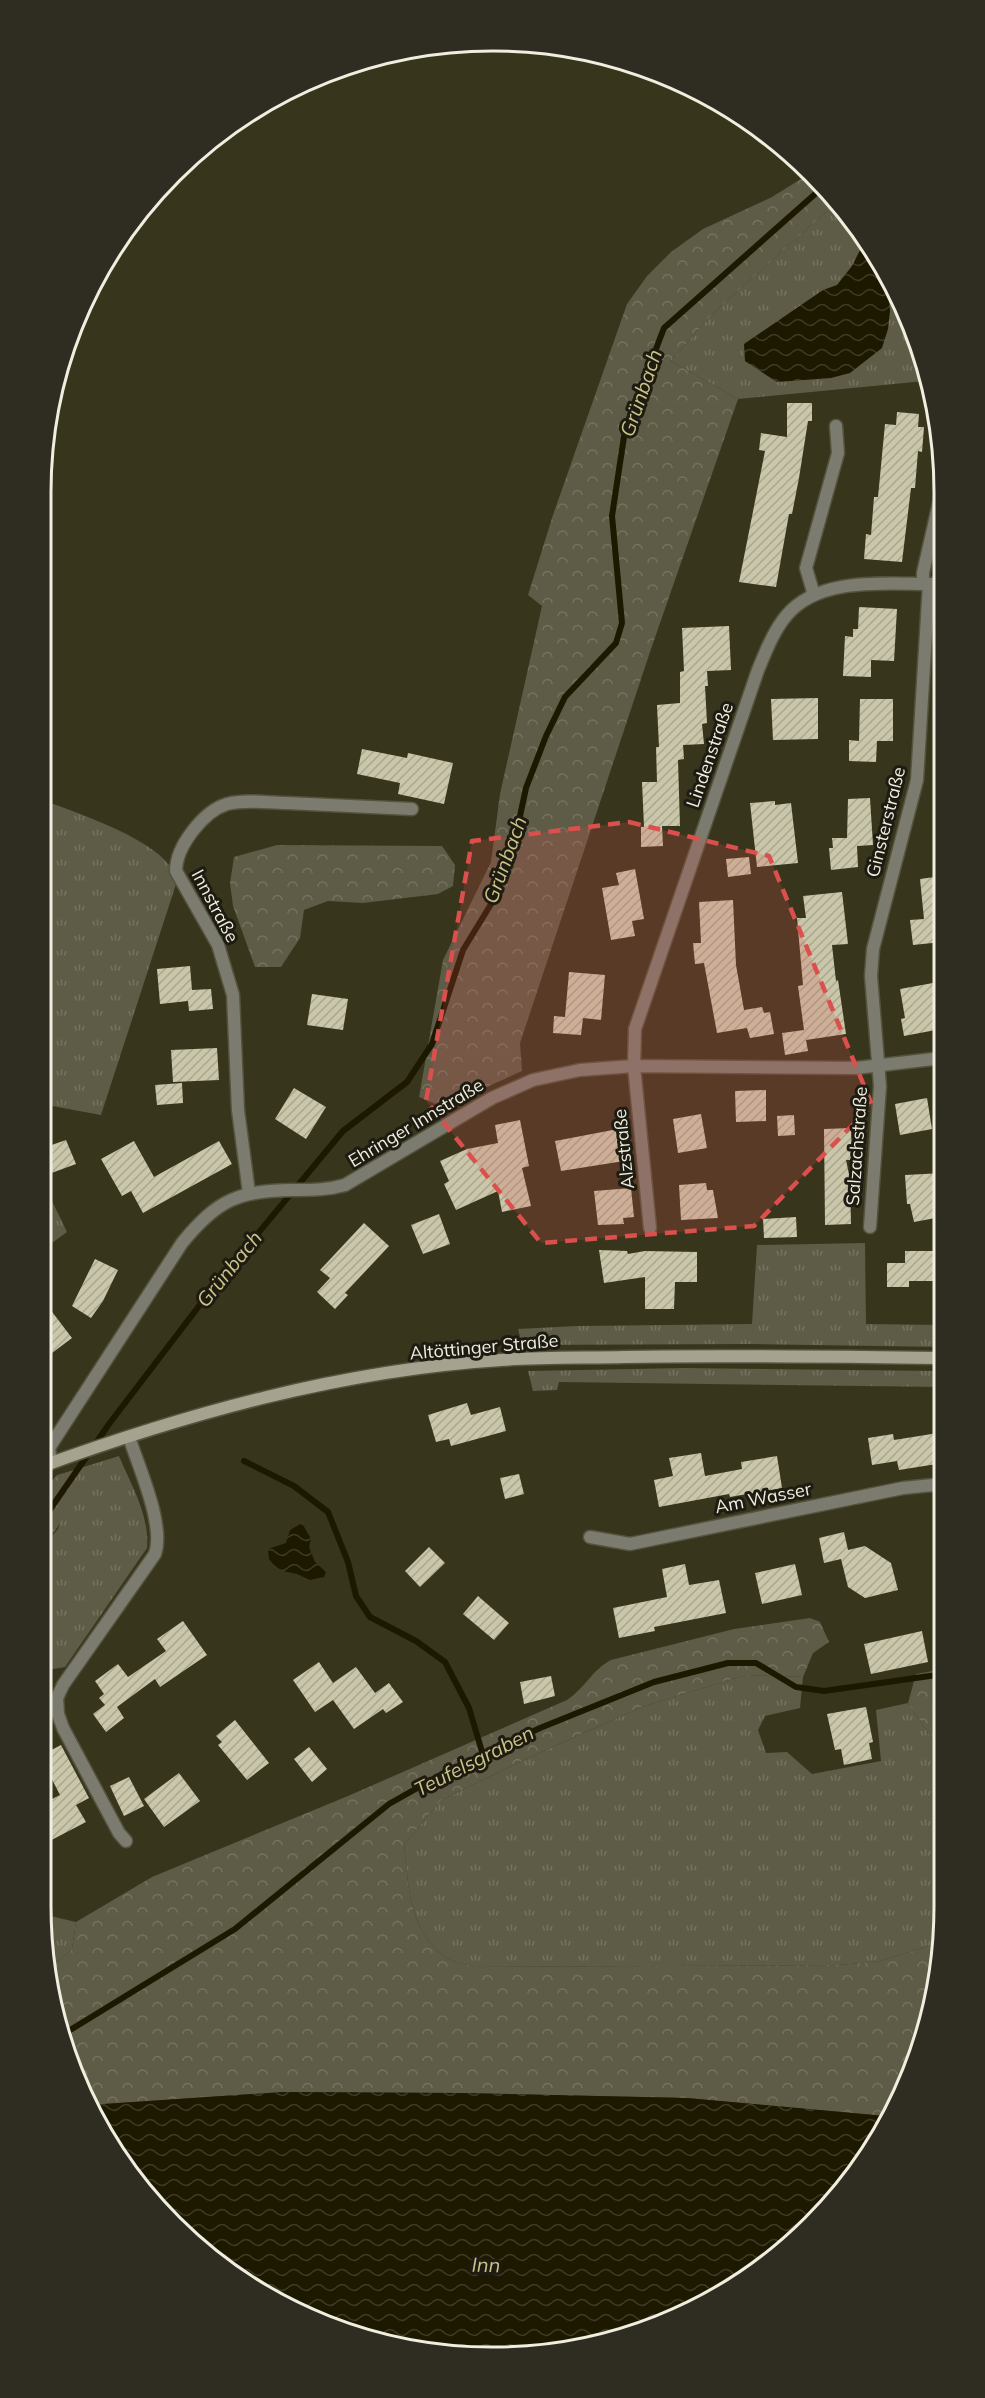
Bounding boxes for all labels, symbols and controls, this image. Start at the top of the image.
water label: Grünbach [614,346,667,440]
street label: Lindenstraße [681,699,738,810]
street label: Ginsterstraße [861,764,910,879]
water label: Grünbach [477,813,532,907]
street label: Innstraße [187,865,244,946]
street label: Ehringer Innstraße [344,1073,488,1172]
street label: Salzachstraße [841,1086,872,1206]
street label: Alzstraße [608,1108,639,1190]
water label: Grünbach [190,1226,267,1312]
street label: Altöttinger Straße [409,1329,559,1364]
street label: Am Wasser [713,1477,814,1518]
water label: Teufelsgraben [410,1720,538,1801]
water label: Inn [471,2252,501,2277]

